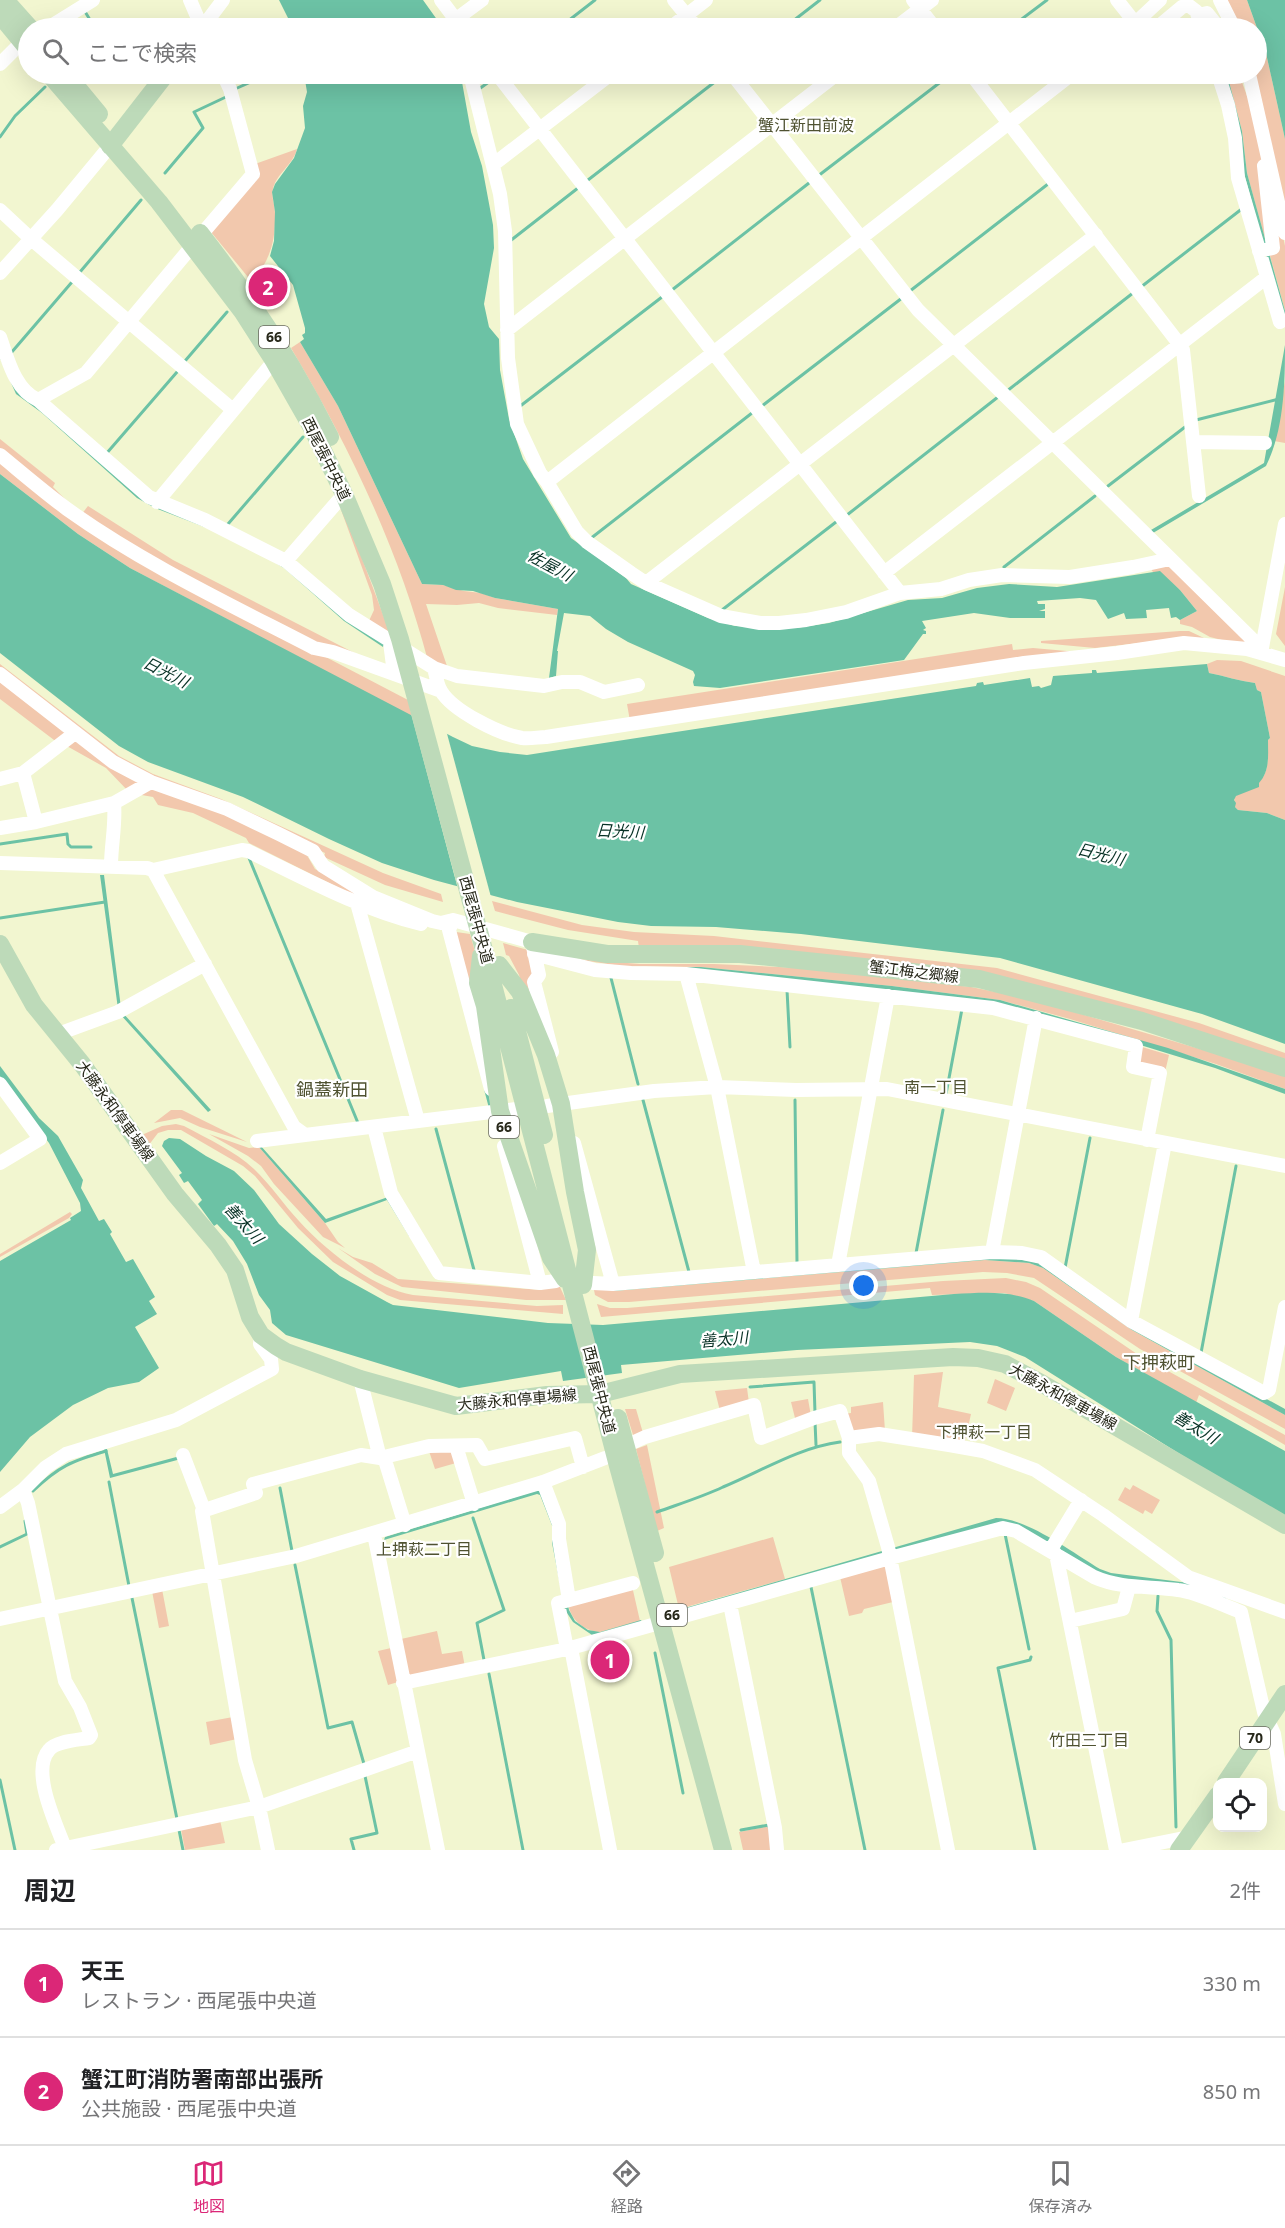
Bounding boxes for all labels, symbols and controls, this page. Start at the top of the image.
search box [18,18,1267,84]
icon: search [39,35,72,68]
text: ここで検索 [87,37,197,67]
district label: 蟹江新田前波 [758,114,854,136]
pin: 2 [248,264,288,310]
road number: 66 [259,326,289,348]
street label: 西尾張中央道 [298,414,356,503]
water label: 佐屋川 [524,544,578,587]
water label: 日光川 [140,651,194,694]
water label: 日光川 [595,819,647,843]
water label: 日光川 [1075,838,1129,871]
street label: 西尾張中央道 [456,874,498,966]
street label: 蟹江梅之郷線 [868,956,960,986]
street label: 大藤永和停車場線 [72,1056,159,1165]
district label: 南一丁目 [904,1076,968,1098]
district label: 鍋蓋新田 [296,1077,368,1101]
road number: 66 [489,1116,519,1138]
water label: 善太川 [220,1198,270,1250]
your location [849,1271,878,1300]
water label: 善太川 [699,1326,751,1352]
street label: 西尾張中央道 [579,1344,621,1436]
district label: 下押萩町 [1123,1350,1195,1374]
street label: 大藤永和停車場線 [1006,1358,1121,1434]
street label: 大藤永和停車場線 [456,1384,578,1414]
water label: 善太川 [1170,1405,1224,1450]
district label: 下押萩一丁目 [936,1421,1032,1443]
district label: 上押萩二丁目 [376,1538,472,1560]
road number: 66 [657,1604,687,1626]
pin: 1 [590,1638,630,1682]
road number: 70 [1240,1727,1270,1749]
district label: 竹田三丁目 [1049,1729,1129,1751]
map controls [1213,1778,1267,1832]
button: locate [1213,1778,1267,1832]
text: 周辺 [24,1872,76,1908]
text: 2件 [1230,1877,1261,1904]
text: 天王 [81,1955,125,1985]
text: 1 [38,1970,49,1997]
text: 330 m [1203,1970,1261,1997]
text: レストラン · 西尾張中央道 [81,1987,317,2014]
text: 蟹江町消防署南部出張所 [81,2063,323,2093]
text: 2 [38,2078,49,2105]
text: 850 m [1203,2078,1261,2105]
text: 公共施設 · 西尾張中央道 [81,2095,297,2122]
tab: 地図 [192,2157,225,2217]
tab: 経路 [610,2157,643,2217]
tab: 保存済み [1028,2157,1092,2217]

